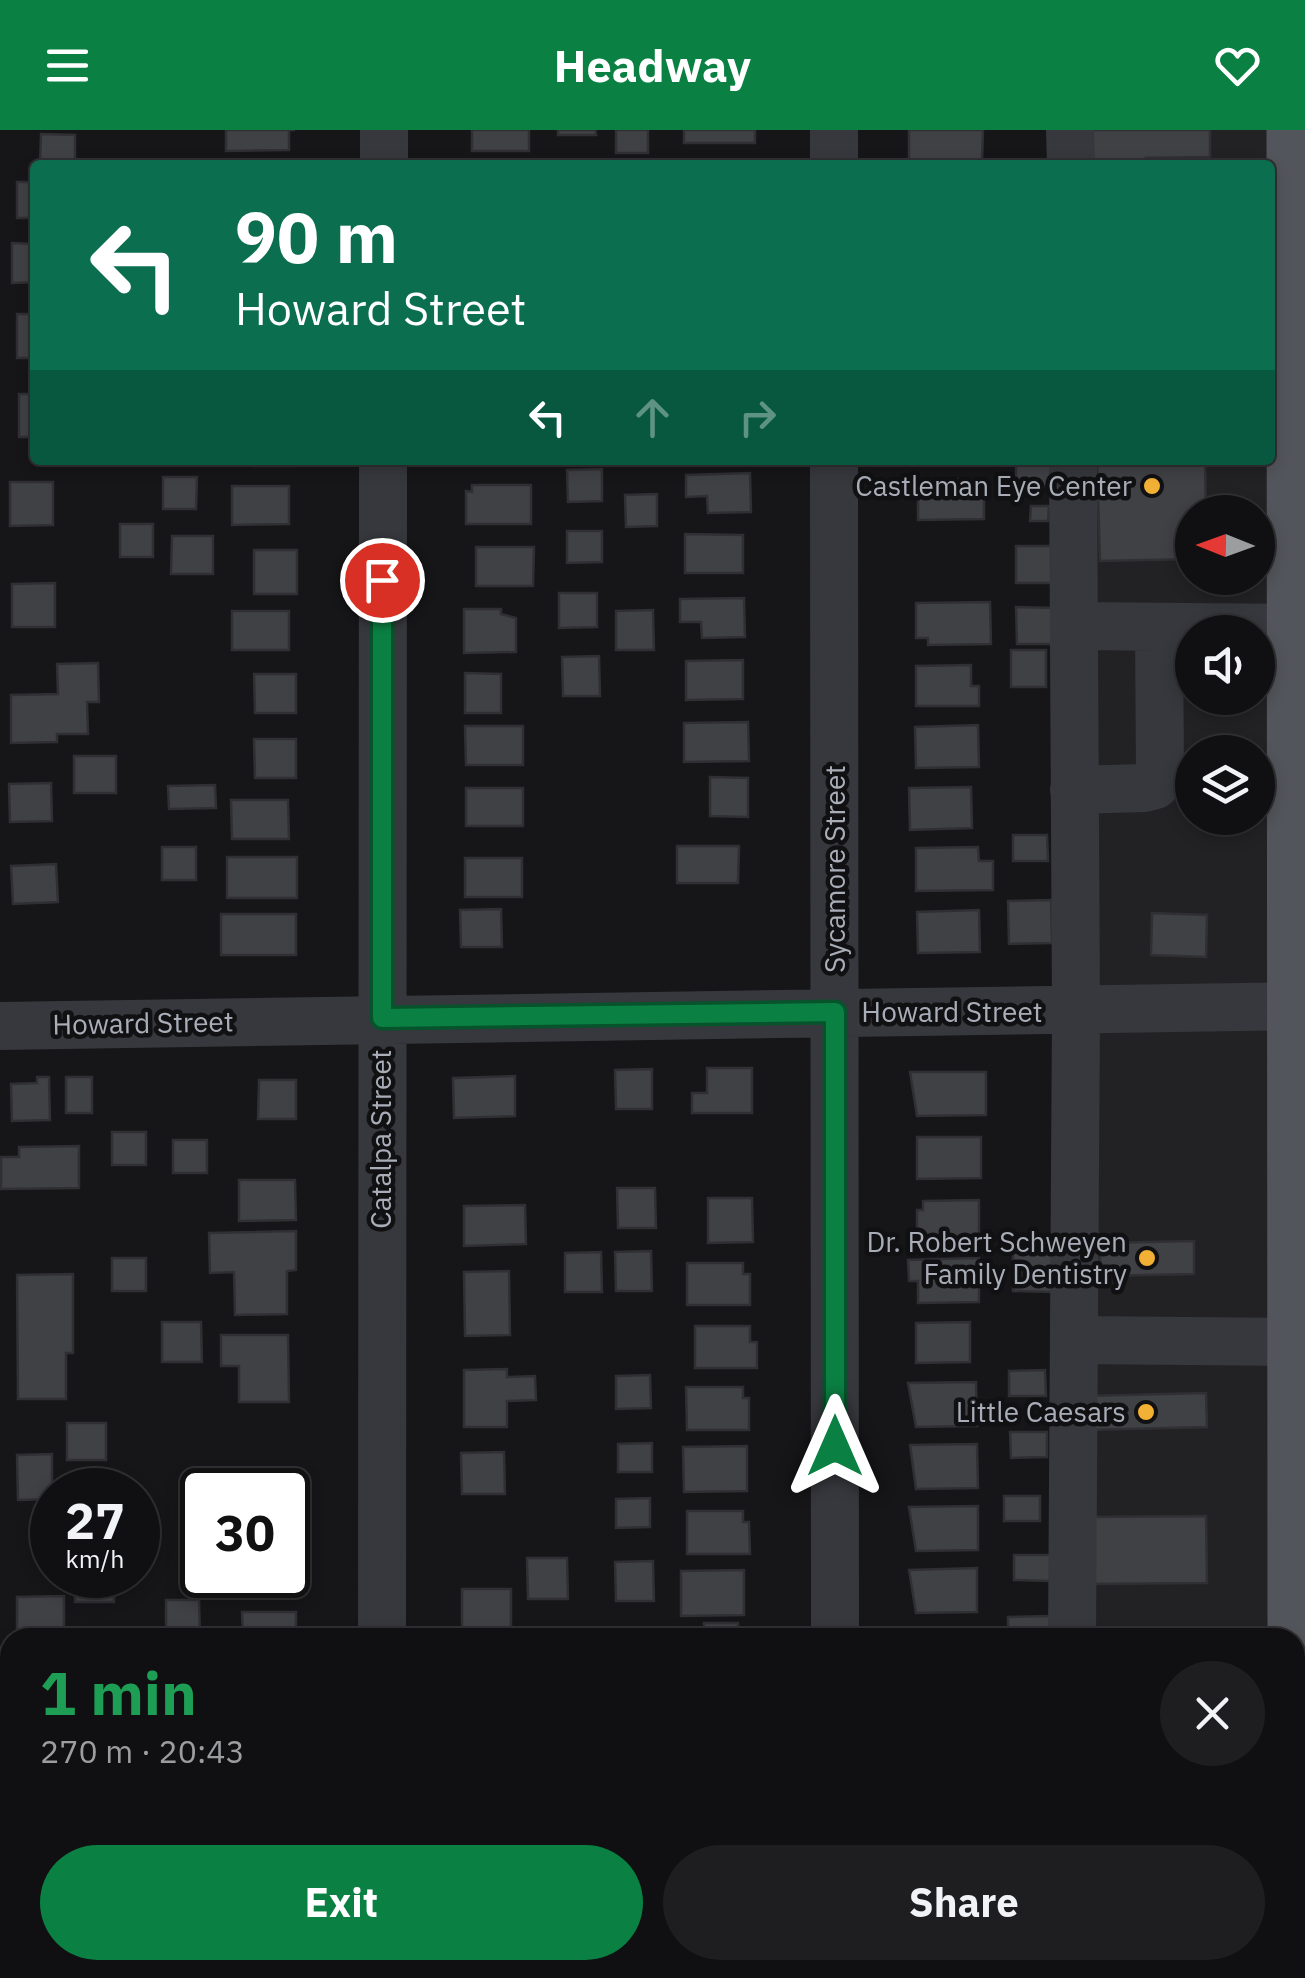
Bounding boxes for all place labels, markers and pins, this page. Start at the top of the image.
place label: Castleman Eye Center [855,467,1132,504]
marker: Castleman Eye Center [1141,475,1163,497]
pin [340,538,425,623]
place label: Dr. Robert Schweyen Family Dentistry [867,1223,1127,1292]
marker: Dr. Robert Schweyen Family Dentistry [1136,1247,1158,1269]
place label: Little Caesars [956,1393,1126,1430]
marker: Little Caesars [1135,1401,1157,1423]

